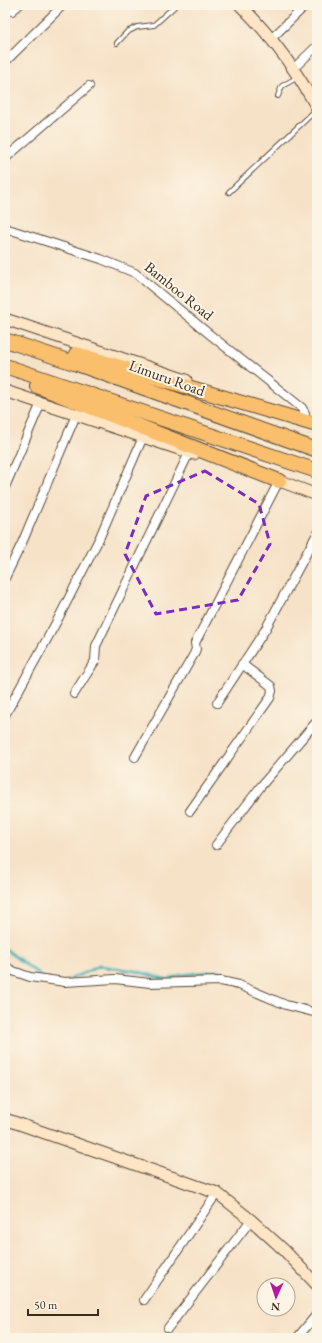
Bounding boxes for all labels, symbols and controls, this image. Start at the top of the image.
street label: Bamboo Road [141,257,218,325]
street label: Limuru Road [127,355,208,400]
north arrow [256,1277,296,1317]
scale bar [28,1291,98,1317]
text: 50 m [34,1297,58,1313]
text: N [271,1300,280,1314]

